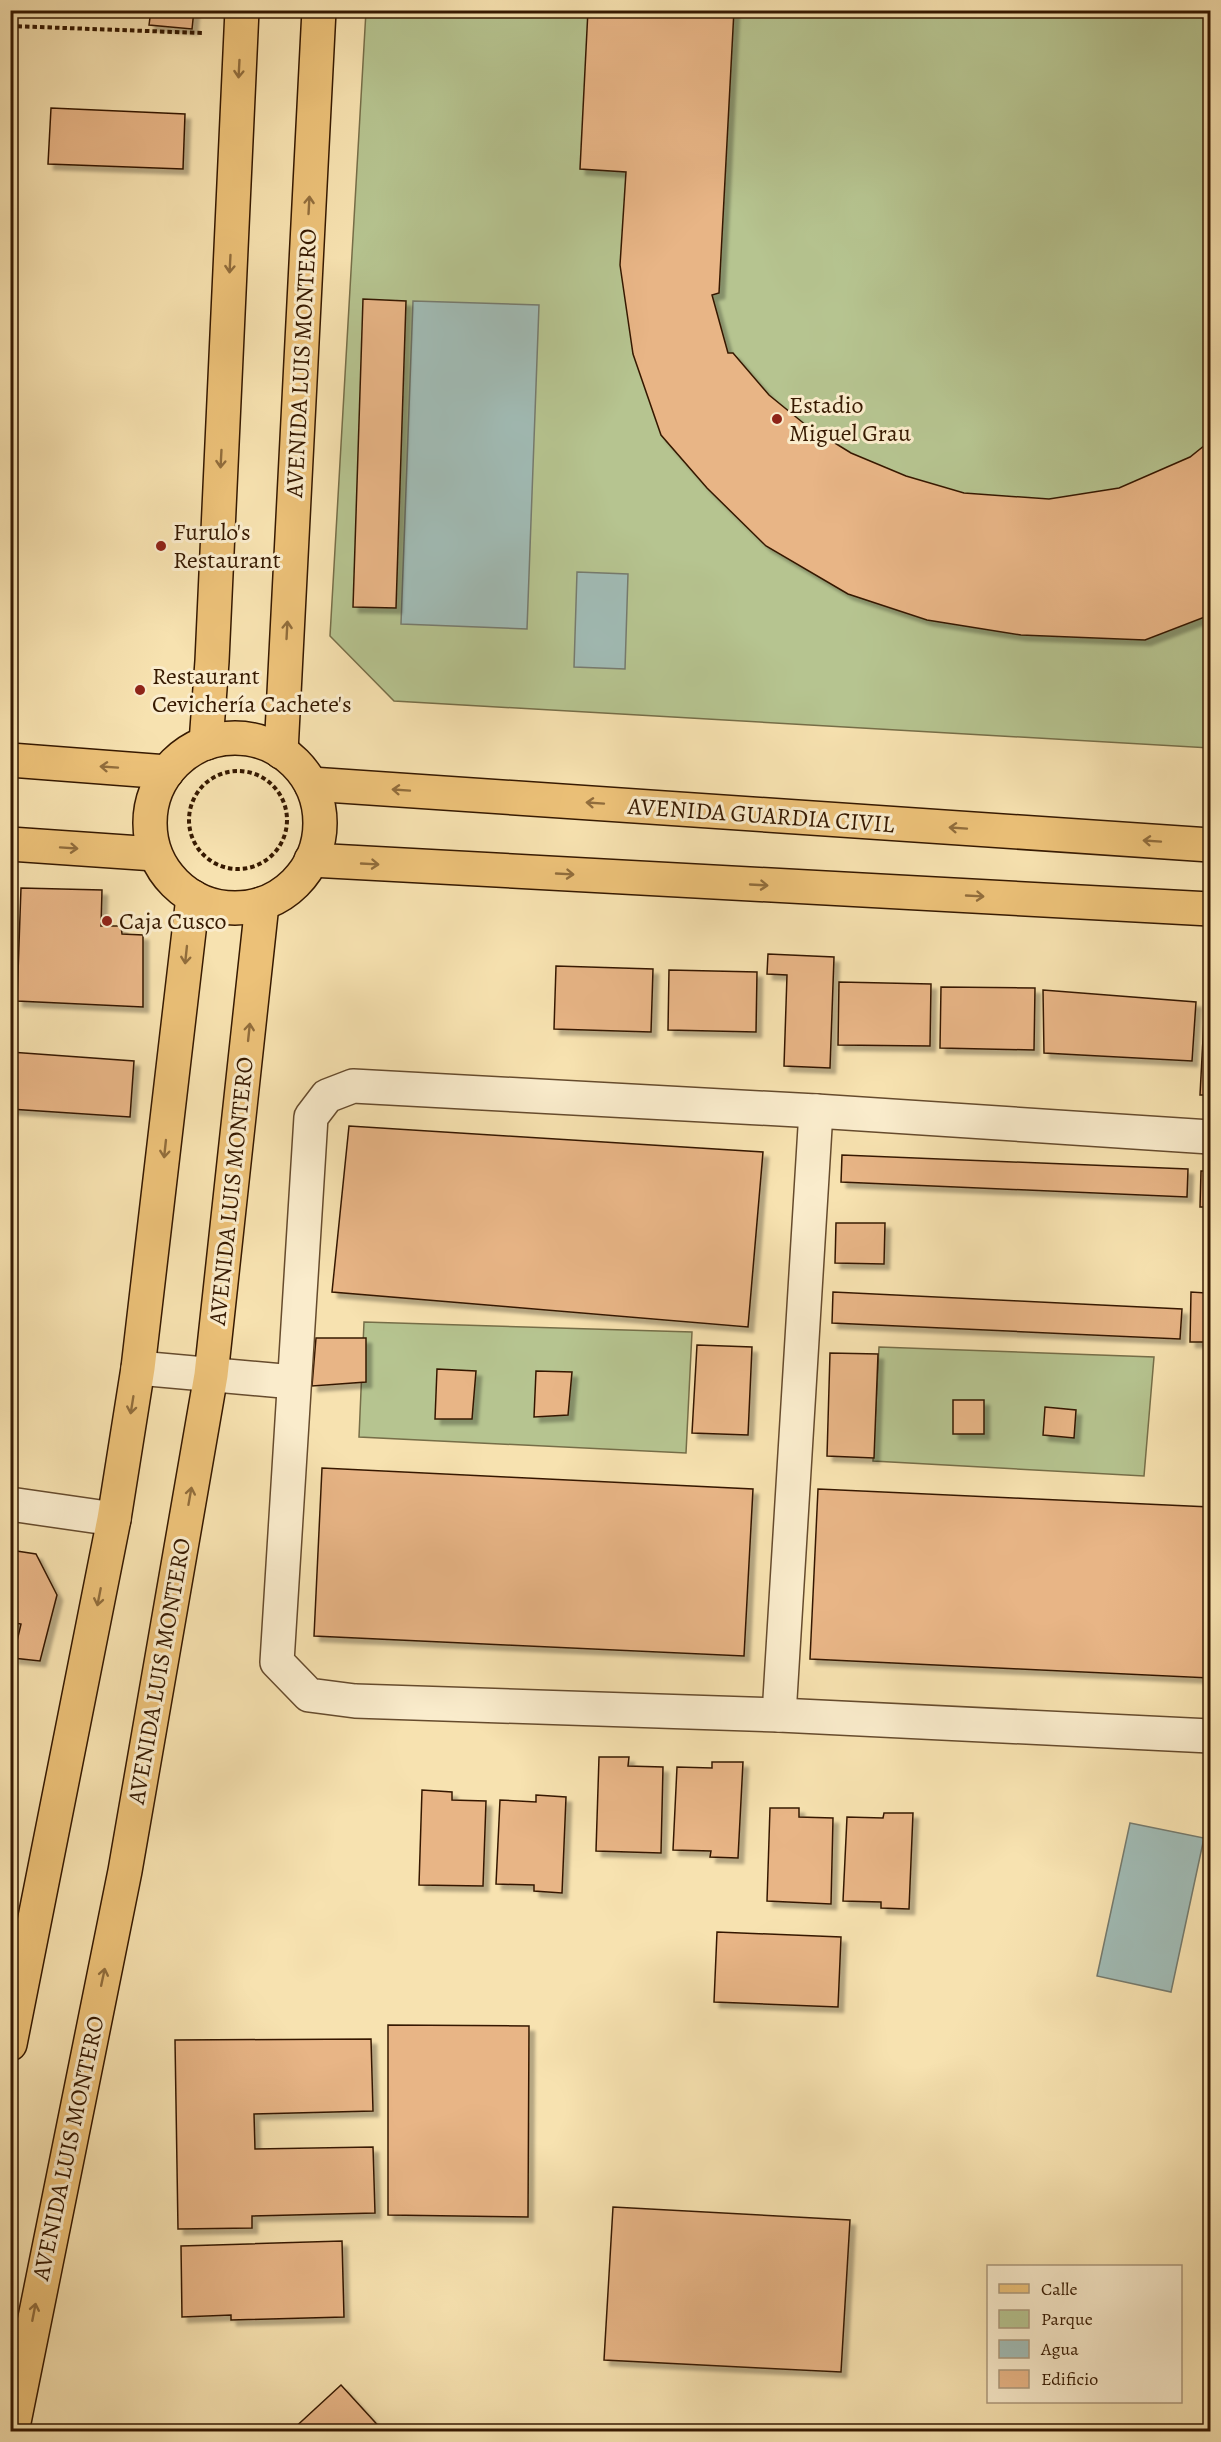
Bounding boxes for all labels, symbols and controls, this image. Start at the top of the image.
one-way arrow [233,58,244,78]
one-way arrow [303,195,314,215]
street label: AVENIDA LUIS MONTERO [278,228,324,499]
one-way arrow [224,253,236,273]
place label: Estadio Miguel Grau [789,389,911,449]
marker: Estadio Miguel Grau [770,412,784,426]
one-way arrow [216,448,227,468]
place label: Furulo's Restaurant [173,516,281,576]
marker: Furulo's Restaurant [154,539,168,553]
one-way arrow [281,621,292,641]
place label: Restaurant Cevichería Cachete's [152,660,352,720]
marker: Restaurant Cevichería Cachete's [133,683,147,697]
one-way arrow [99,762,119,773]
one-way arrow [391,784,411,795]
street label: AVENIDA GUARDIA CIVIL [626,790,896,840]
one-way arrow [586,797,606,808]
one-way arrow [948,822,968,833]
one-way arrow [1143,836,1163,847]
one-way arrow [58,843,78,854]
one-way arrow [359,858,379,869]
one-way arrow [554,869,574,880]
one-way arrow [749,879,769,890]
one-way arrow [964,891,984,902]
place label: Caja Cusco [119,905,227,937]
marker: Caja Cusco [100,914,114,928]
one-way arrow [181,945,192,965]
one-way arrow [244,1022,255,1042]
street label: AVENIDA LUIS MONTERO [201,1055,261,1328]
one-way arrow [159,1139,170,1158]
one-way arrow [127,1395,138,1414]
one-way arrow [185,1487,196,1506]
street label: AVENIDA LUIS MONTERO [120,1535,198,1808]
one-way arrow [93,1587,104,1606]
one-way arrow [98,1968,109,1987]
street label: AVENIDA LUIS MONTERO [24,2013,112,2284]
legend [987,2265,1182,2403]
text: Calle [1041,2277,1078,2301]
one-way arrow [29,2303,40,2322]
text: Parque [1041,2307,1093,2331]
text: Agua [1040,2337,1079,2361]
text: Edificio [1041,2367,1098,2391]

